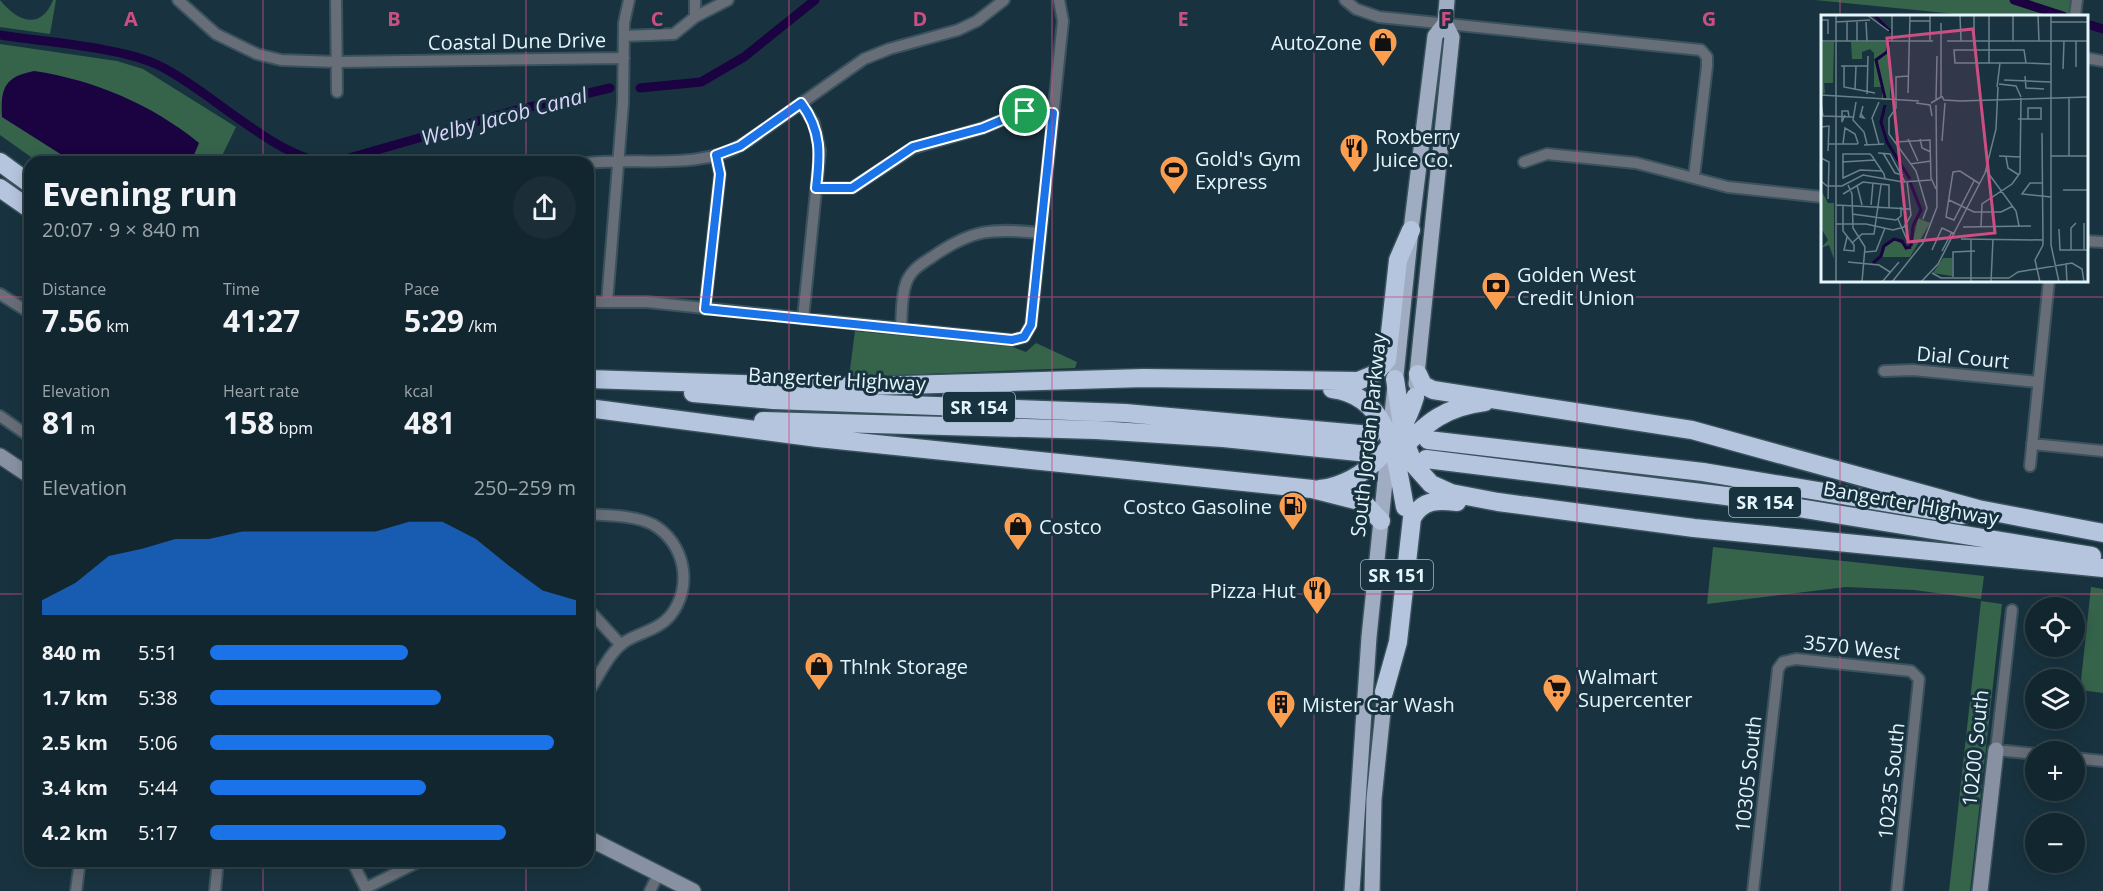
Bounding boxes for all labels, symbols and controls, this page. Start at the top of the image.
text: A [124,5,138,32]
text: B [387,5,401,32]
text: C [651,5,664,32]
text: D [913,5,927,32]
text: E [1177,5,1189,32]
text: F [1441,5,1451,32]
text: G [1702,5,1716,32]
inset map [1821,15,2088,282]
street label: Coastal Dune Drive [428,26,606,56]
shop icon: AutoZone [1367,26,1399,68]
place label: AutoZone [1271,29,1362,56]
water label: Welby Jacob Canal [418,80,591,152]
pin [999,85,1050,136]
icon: arrive [1008,94,1041,127]
place label: Roxberry Juice Co. [1373,123,1461,173]
restaurant icon: Roxberry Juice Co. [1338,132,1370,174]
place label: Gold's Gym Express [1195,145,1301,195]
sports icon: Gold's Gym Express [1158,154,1190,196]
text: Evening run [42,171,238,216]
button: share [513,176,576,239]
text: 20:07 · 9 × 840 m [42,216,200,243]
place label: Golden West Credit Union [1517,261,1636,311]
bank icon: Golden West Credit Union [1480,270,1512,312]
text: Distance [42,278,106,300]
text: Time [223,278,260,300]
text: Pace [404,278,439,300]
text: 7.56 [42,300,102,341]
text: 41:27 [223,300,300,341]
text: 5:29 [404,300,464,341]
text: km [102,315,129,337]
text: /km [464,315,497,337]
street label: South Jordan Parkway [1344,331,1392,538]
street label: Dial Court [1915,339,2011,375]
street label: Bangerter Highway [747,361,927,397]
text: Elevation [42,380,110,402]
text: Heart rate [223,380,299,402]
text: kcal [404,380,433,402]
road number: SR 154 [943,392,1015,422]
text: 81 [42,402,76,443]
text: 158 [223,402,274,443]
text: 481 [404,402,455,443]
text: m [76,417,95,439]
text: bpm [274,417,313,439]
text: Elevation [42,474,127,501]
text: 250–259 m [474,474,576,501]
street label: Bangerter Highway [1821,474,2002,532]
road number: SR 154 [1729,487,1801,517]
fuel station icon: Costco Gasoline [1277,490,1309,532]
place label: Costco Gasoline [1123,493,1272,520]
shop icon: Costco [1002,510,1034,552]
place label: Costco [1039,513,1102,540]
road number: SR 151 [1361,560,1433,590]
restaurant icon: Pizza Hut [1301,574,1333,616]
place label: Pizza Hut [1210,577,1296,604]
map controls [2025,597,2085,873]
button: locate [2025,597,2085,657]
street label: 3570 West [1802,628,1902,666]
text: 840 m [42,639,101,666]
text: 5:51 [138,639,178,666]
shop icon: Th!nk Storage [803,650,835,692]
place label: Th!nk Storage [840,653,968,680]
place label: Walmart Supercenter [1578,663,1692,713]
button: layers [2025,669,2085,729]
supermarket icon: Walmart Supercenter [1541,672,1573,714]
text: 1.7 km [42,684,108,711]
text: 5:38 [138,684,178,711]
building icon: Mister Car Wash [1265,688,1297,730]
street label: 10200 South [1955,688,1995,808]
place label: Mister Car Wash [1302,691,1455,718]
street label: 10305 South [1728,714,1768,834]
street label: 10235 South [1871,721,1911,841]
text: 2.5 km [42,729,108,756]
text: 5:06 [138,729,178,756]
button: + [2025,741,2085,801]
text: 3.4 km [42,774,108,801]
text: 5:44 [138,774,178,801]
button: − [2025,813,2085,873]
text: 4.2 km [42,819,108,846]
text: 5:17 [138,819,178,846]

